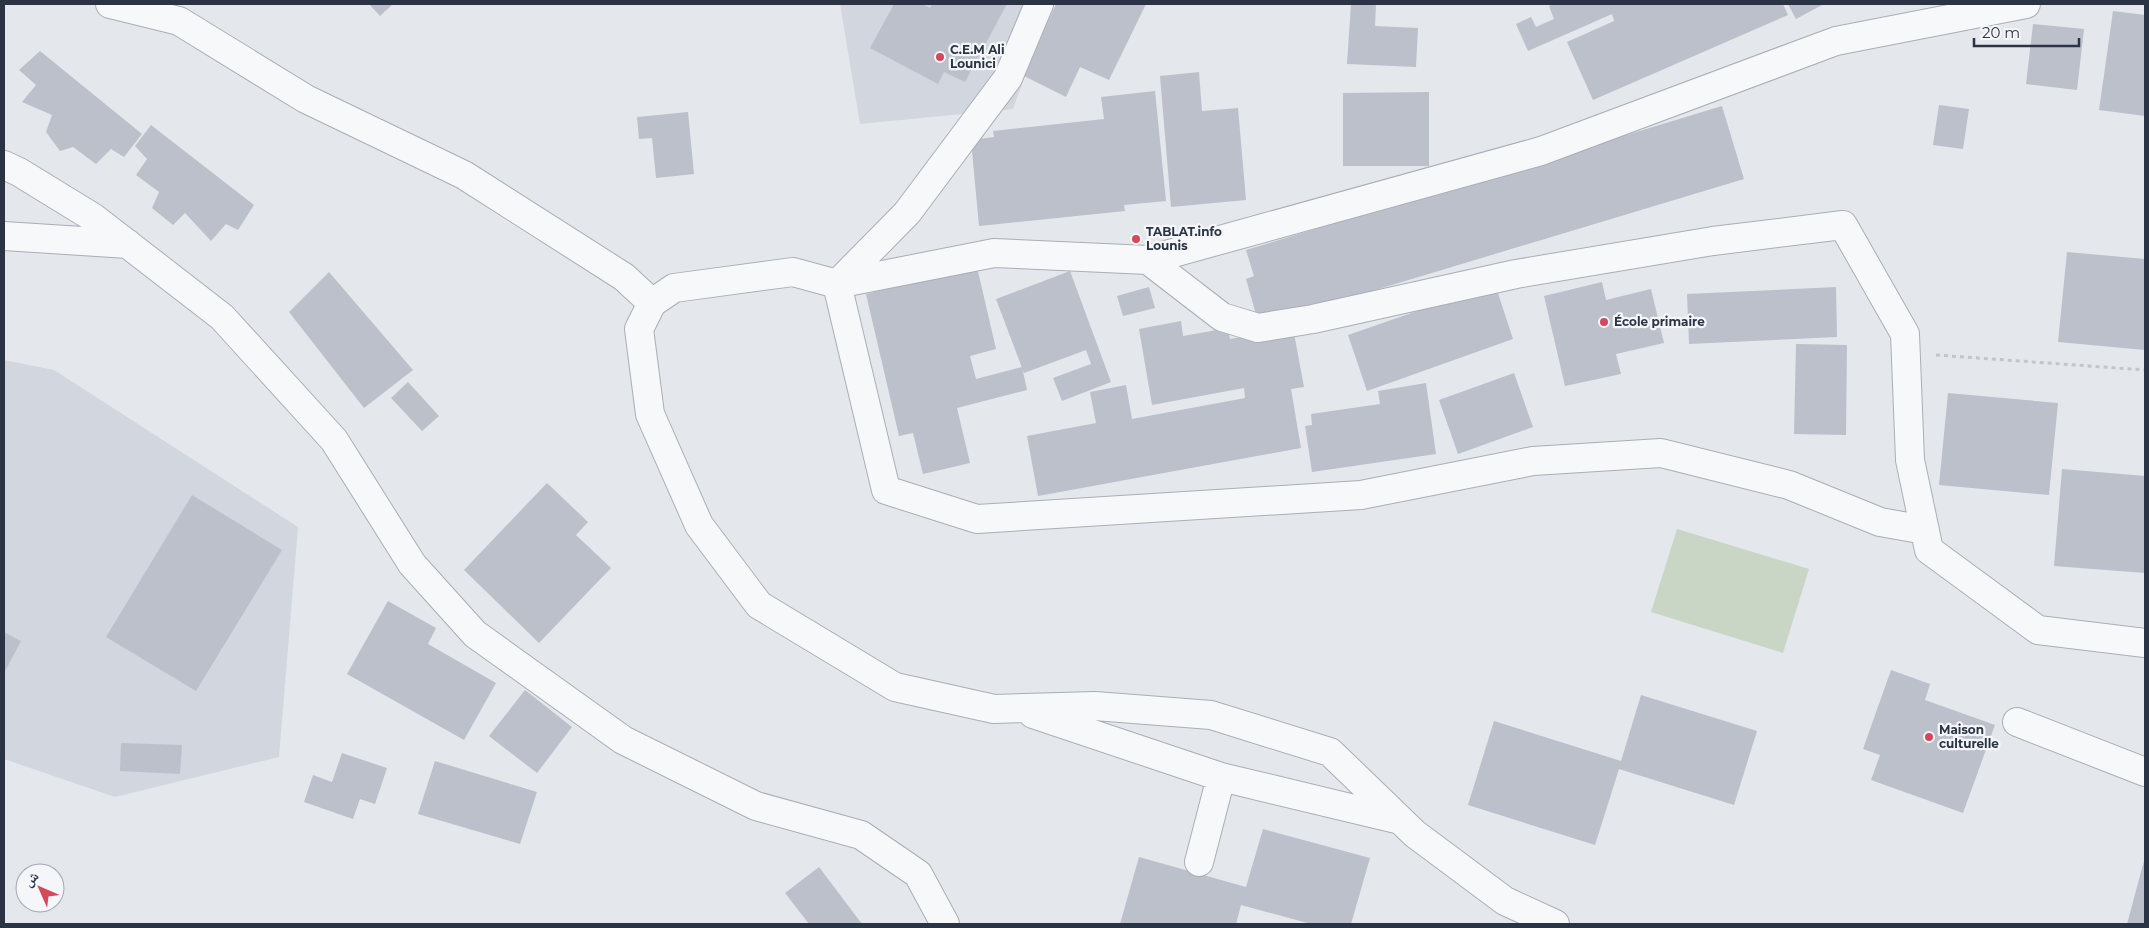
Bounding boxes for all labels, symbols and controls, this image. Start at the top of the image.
scale bar [1974,15,2079,47]
text: 20 m [1982,23,2020,42]
place label: C.E.M Ali Lounici [950,42,1005,71]
marker: C.E.M Ali Lounici [934,51,946,63]
place label: TABLAT.info Lounis [1146,224,1222,253]
marker: TABLAT.info Lounis [1130,233,1142,245]
place label: École primaire [1614,314,1705,329]
marker: École primaire [1598,316,1610,328]
place label: Maison culturelle [1939,722,1999,751]
marker: Maison culturelle [1923,731,1935,743]
north arrow [15,863,65,913]
text: ش [19,867,43,890]

